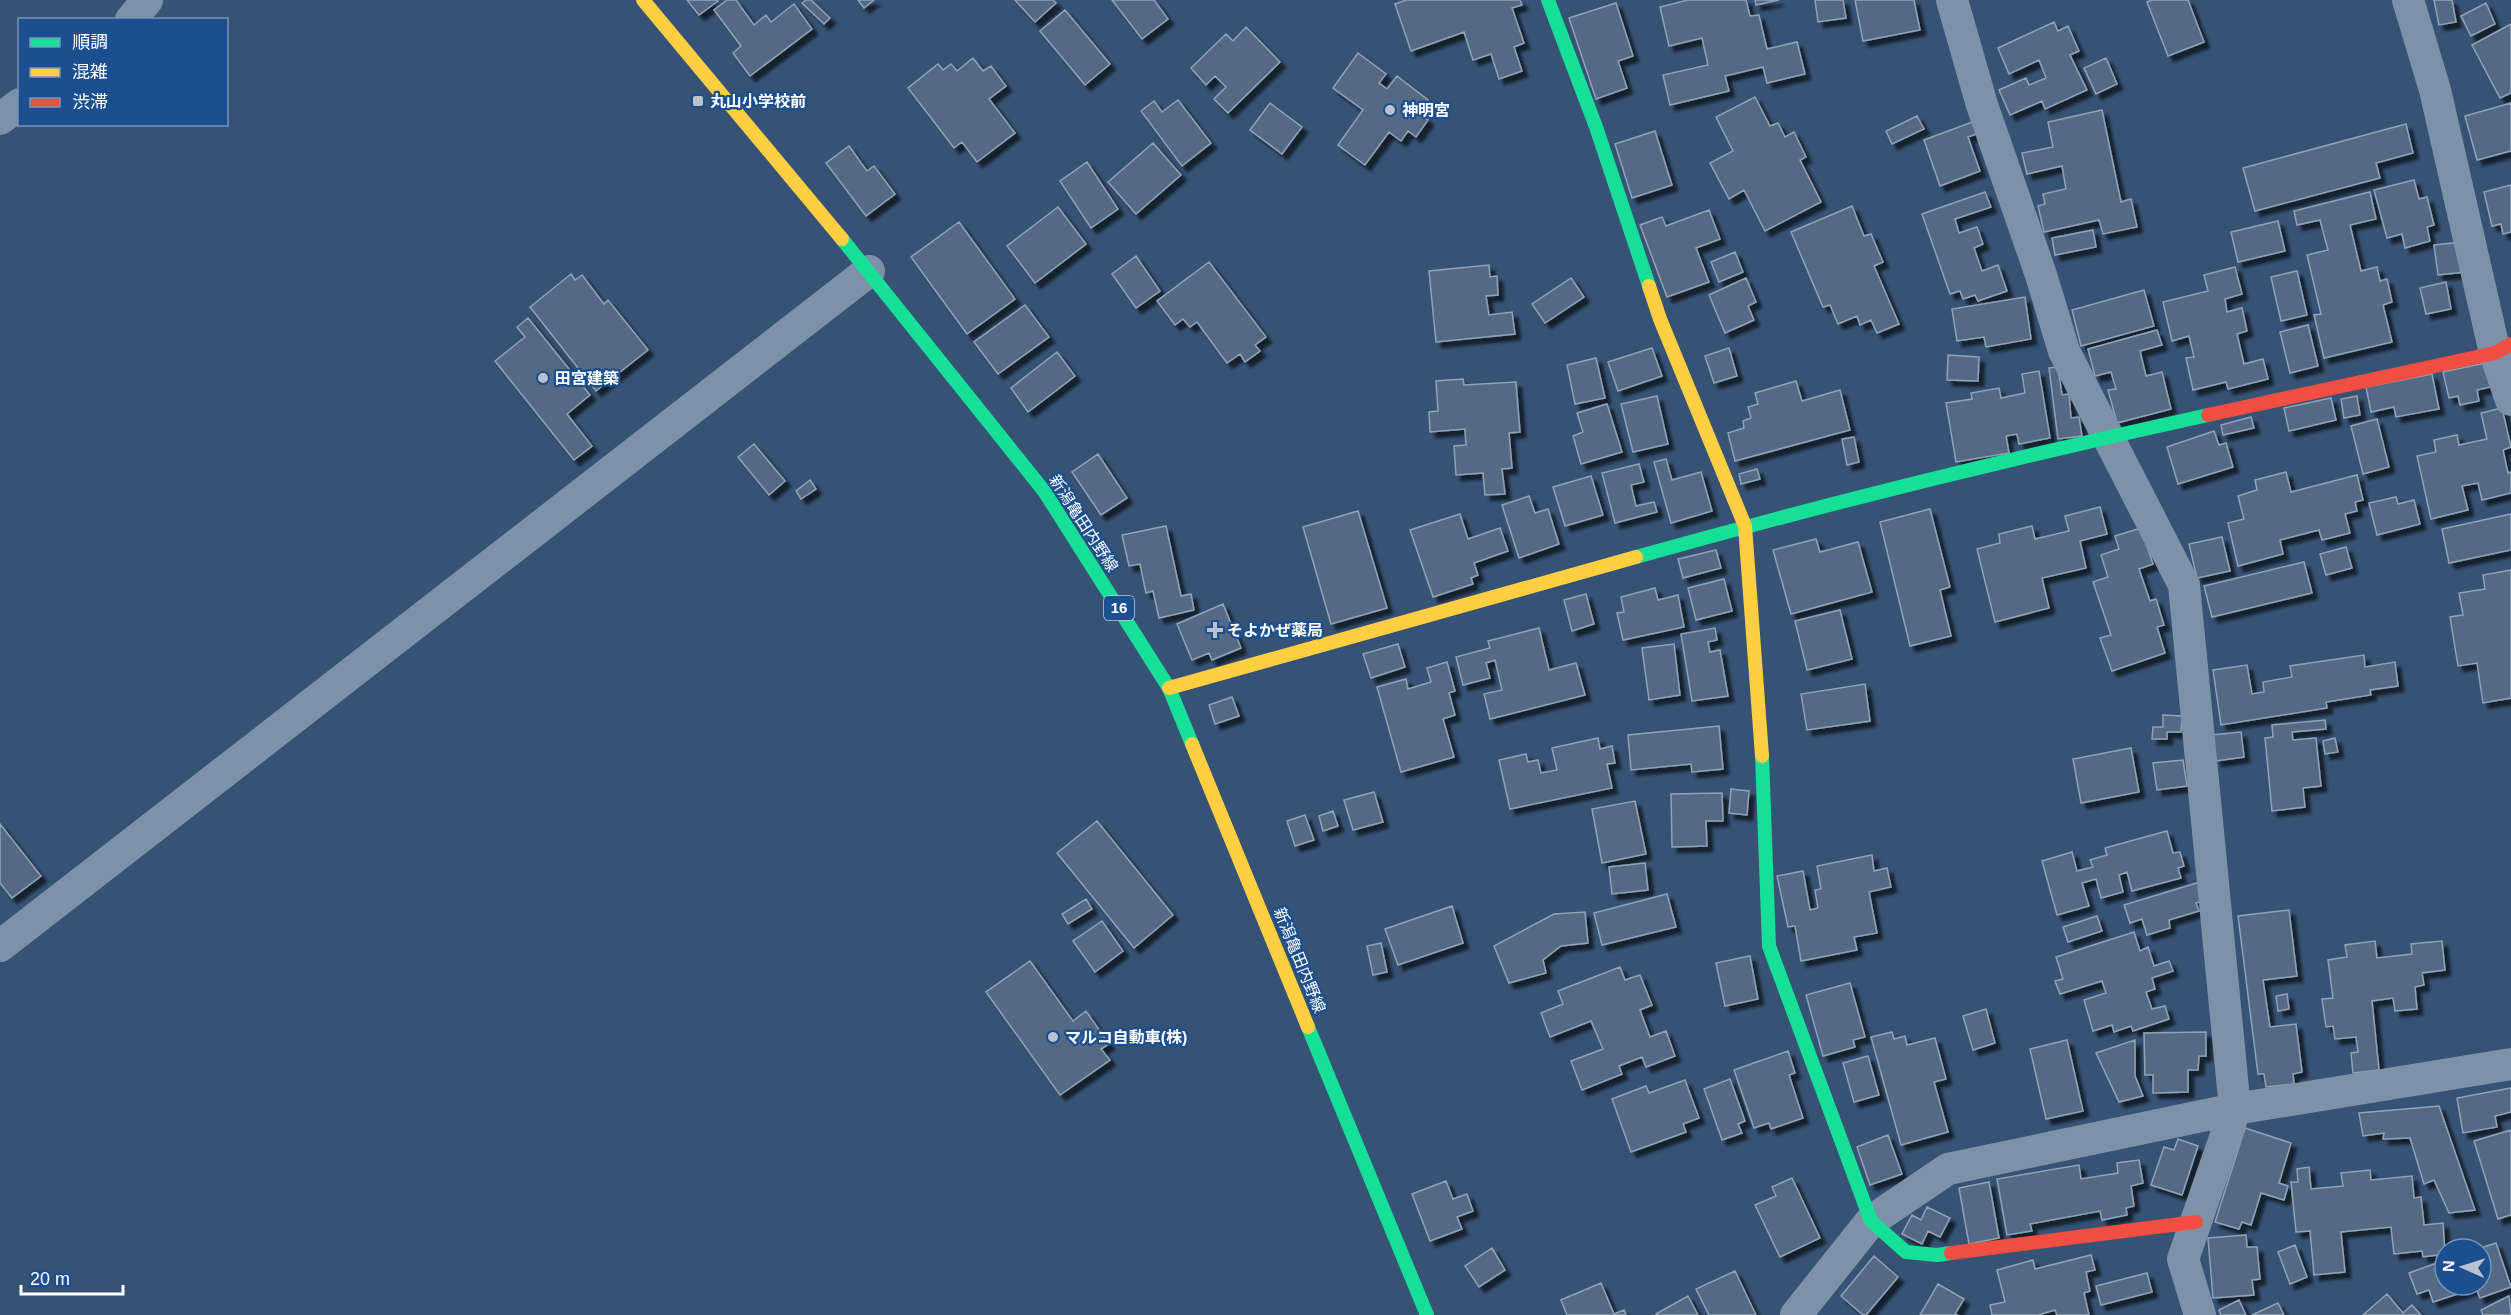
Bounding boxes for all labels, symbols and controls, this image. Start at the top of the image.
legend [18,18,228,126]
text: 順調 [72,32,108,52]
text: 混雑 [72,62,108,82]
text: 渋滞 [72,92,108,112]
place label: 丸山小学校前 [710,93,806,110]
marker: 丸山小学校前 [691,94,705,108]
place label: 神明宮 [1402,101,1450,119]
marker: 神明宮 [1383,103,1397,117]
place label: 田宮建築 [555,370,619,387]
marker: 田宮建築 [536,371,550,385]
street label: 新潟亀田内野線 [1046,472,1121,575]
road number: 16 [1104,596,1134,620]
place label: そよかぜ薬局 [1227,622,1323,639]
marker: そよかぜ薬局 [1208,623,1222,637]
street label: 新潟亀田内野線 [1271,905,1328,1015]
place label: マルコ自動車(株) [1065,1029,1187,1046]
marker: マルコ自動車(株) [1046,1030,1060,1044]
north arrow [2433,1237,2493,1297]
scale bar [21,1258,123,1296]
text: N [2440,1260,2457,1272]
text: 20 m [30,1269,70,1289]

